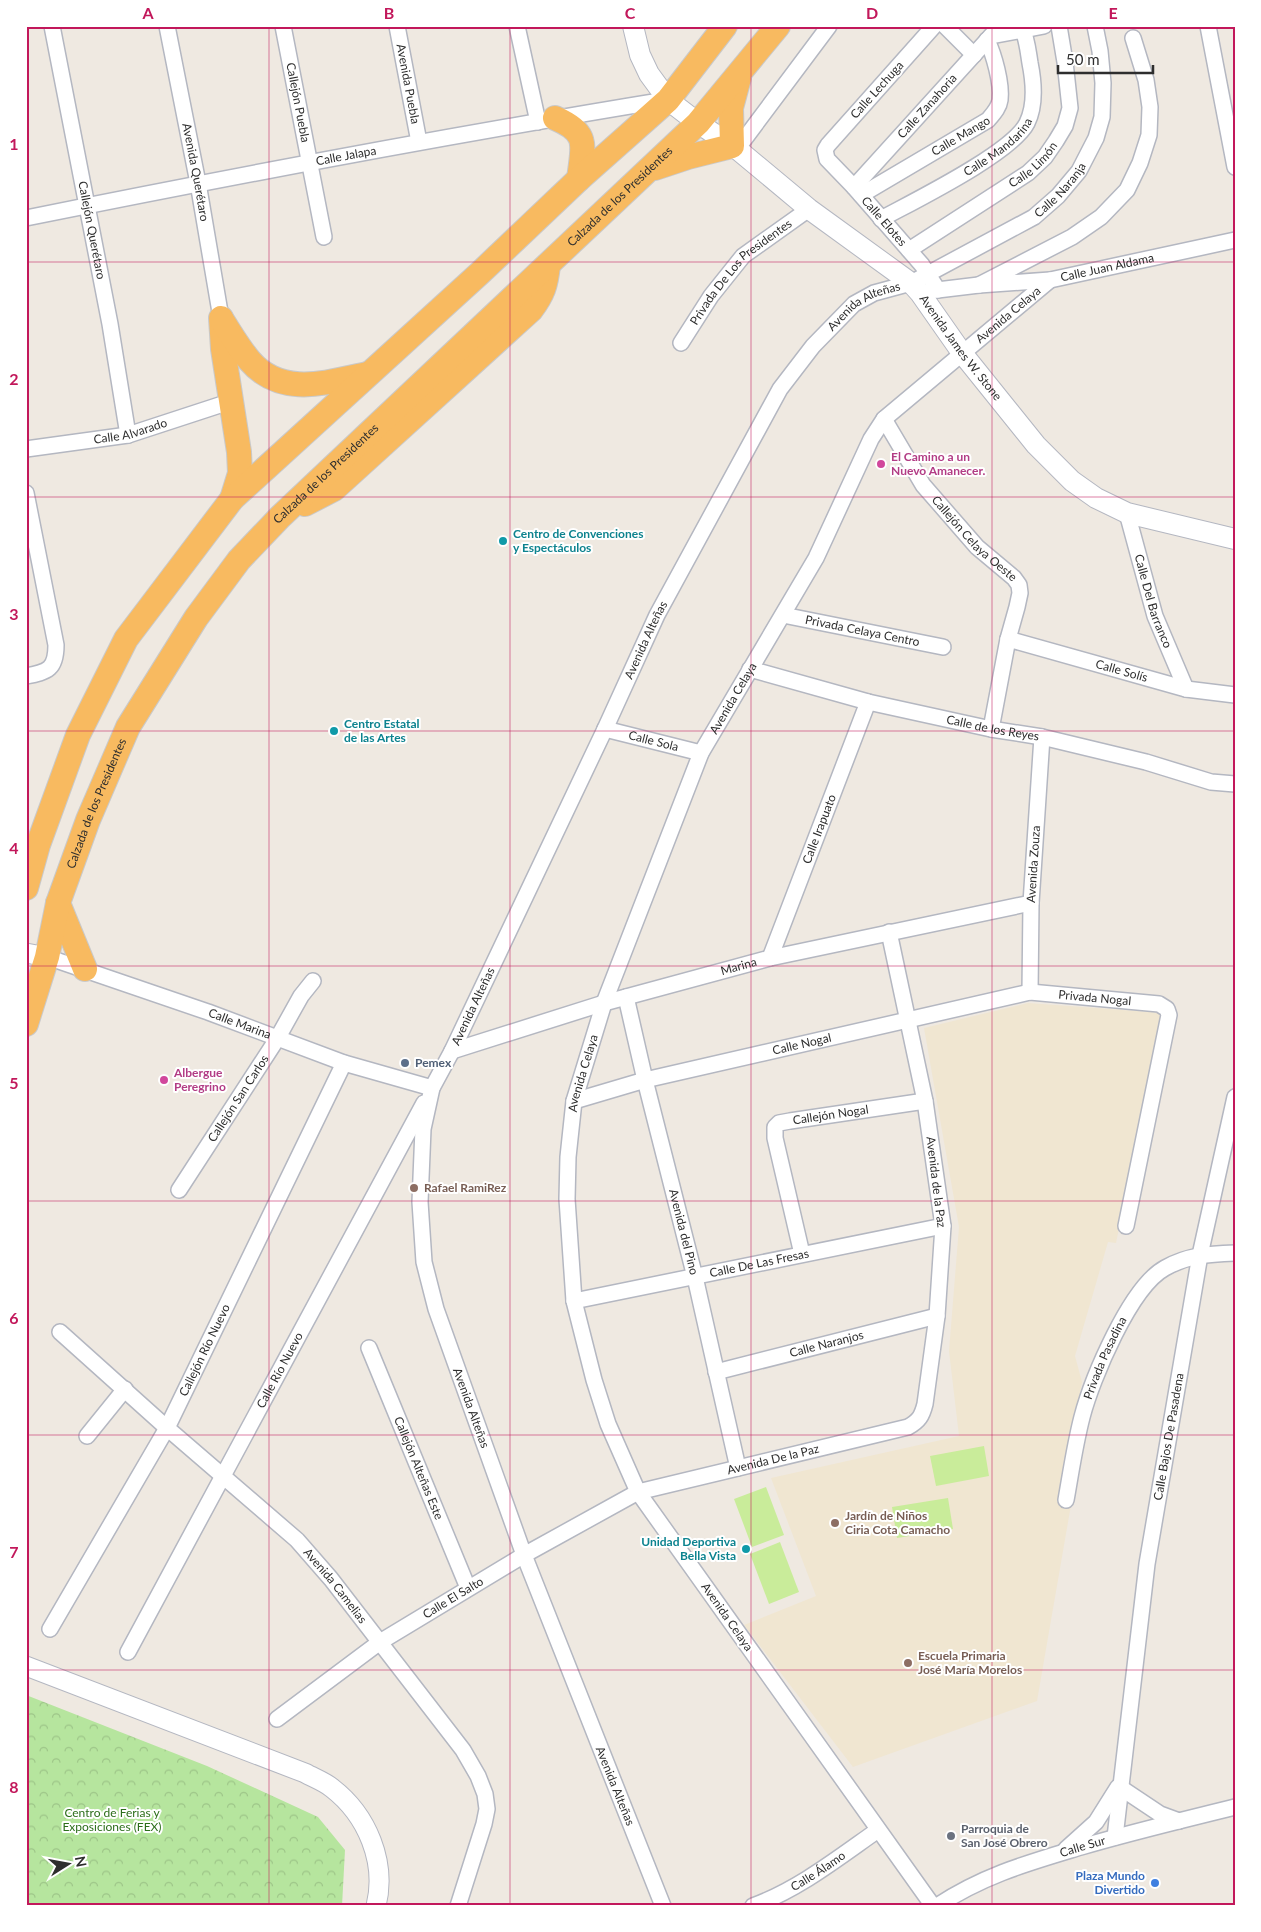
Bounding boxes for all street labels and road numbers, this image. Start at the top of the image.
street label: Avenida Puebla [394,43,423,125]
street label: Calle Lechuga [847,58,906,122]
street label: Callejón Puebla [283,61,313,144]
street label: Calle Zanahoria [894,71,960,141]
street label: Calle Mango [929,112,993,159]
street label: Calle Mandarina [961,115,1035,179]
street label: Avenida Querétaro [179,122,212,223]
street label: Calle Limón [1006,139,1060,191]
street label: Calle Jalapa [315,143,377,168]
street label: Calzada de los Presidentes [564,143,675,249]
street label: Calle Naranja [1031,160,1089,220]
street label: Callejón Querétaro [75,180,109,281]
street label: Calle Elotes [859,193,910,249]
street label: Privada De Los Presidentes [686,216,795,328]
street label: Calle Juan Aldama [1059,250,1155,285]
street label: Avenida Alteñas [824,278,902,334]
street label: Avenida Celaya [972,283,1044,346]
street label: Avenida James W. Stone [917,292,1005,403]
street label: Calle Alvarado [93,415,169,447]
street label: Calzada de los Presidentes [270,420,381,527]
street label: Callejón Celaya Oeste [929,492,1020,584]
street label: Calle Del Barranco [1132,552,1176,650]
street label: Avenida Alteñas [621,598,670,681]
street label: Privada Celaya Centro [804,612,921,649]
street label: Calle Solís [1094,656,1149,685]
street label: Avenida Celaya [706,660,760,737]
street label: Calle de los Reyes [945,711,1040,743]
street label: Calle Sola [627,727,680,754]
street label: Calzada de los Presidentes [63,736,129,871]
street label: Calle Irapuato [799,792,839,866]
street label: Avenida Zouza [1023,825,1043,903]
street label: Marina [719,954,758,978]
street label: Avenida Alteñas [448,965,498,1047]
street label: Privada Nogal [1058,987,1132,1008]
street label: Calle Marina [206,1005,273,1042]
street label: Calle Nogal [771,1030,833,1058]
street label: Avenida Celaya [565,1032,601,1113]
street label: Callejón San Carlos [204,1052,272,1145]
street label: Callejón Nogal [792,1101,869,1128]
street label: Avenida de la Paz [923,1135,950,1229]
street label: Avenida del Pino [666,1187,702,1277]
street label: Calle De Las Fresas [708,1245,810,1280]
street label: Callejón Río Nuevo [176,1301,233,1399]
street label: Privada Pasadina [1080,1314,1130,1401]
street label: Calle Naranjos [788,1327,865,1360]
street label: Calle Río Nuevo [253,1329,306,1411]
street label: Avenida Alteñas [450,1366,493,1450]
street label: Calle Bajos De Pasadena [1150,1372,1187,1502]
street label: Callejón Alteñas Este [391,1414,447,1522]
street label: Avenida De la Paz [725,1441,821,1477]
street label: Avenida Camelias [301,1545,370,1626]
street label: Calle El Salto [420,1573,486,1621]
street label: Avenida Celaya [698,1580,757,1654]
street label: Avenida Alteñas [593,1744,638,1828]
street label: Calle Sur [1058,1832,1108,1860]
street label: Calle Álamo [788,1847,848,1894]

